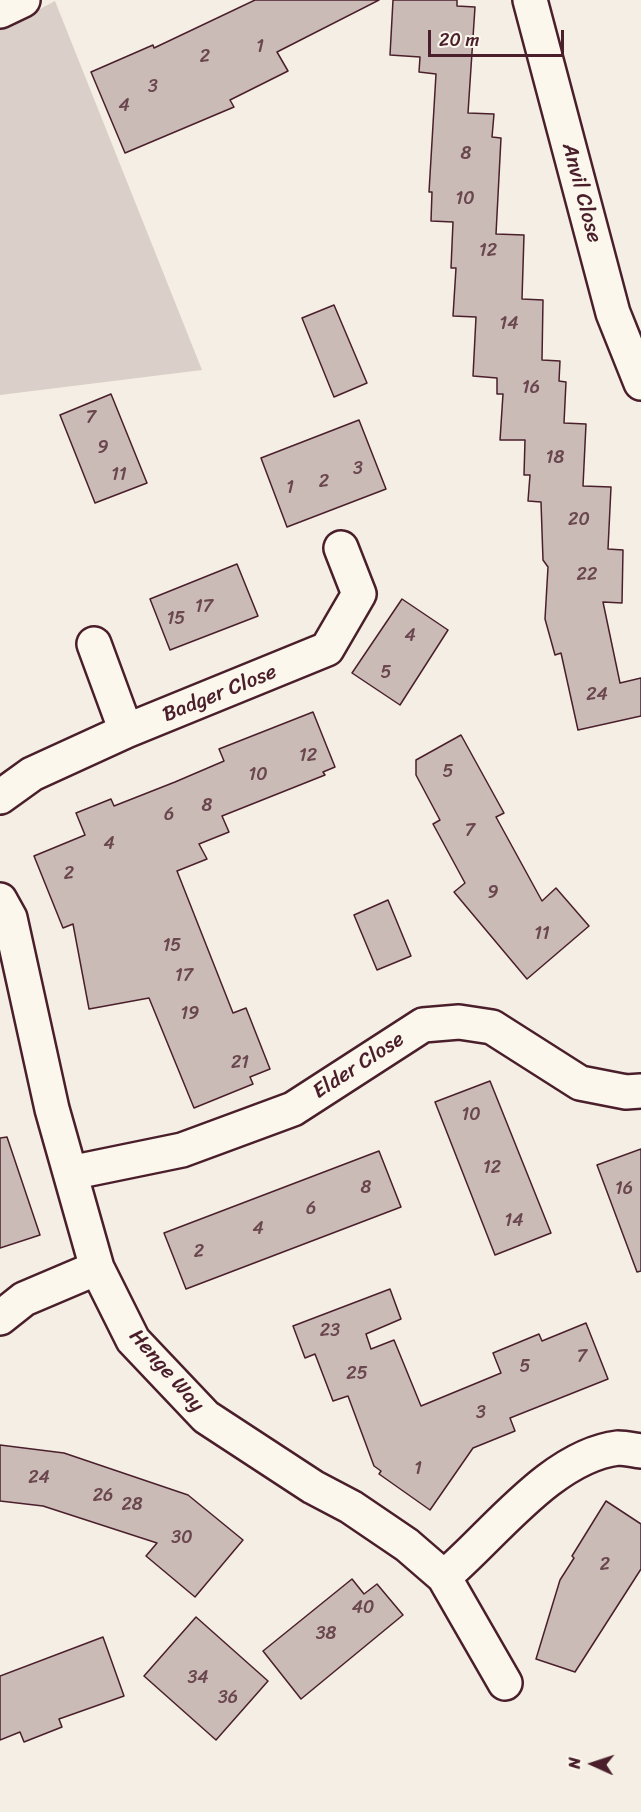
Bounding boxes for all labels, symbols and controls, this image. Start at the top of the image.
scale bar [431,18,568,56]
text: 20 m [439,24,479,56]
house number: 1 [256,36,264,58]
house number: 2 [200,46,210,68]
house number: 3 [148,76,158,98]
house number: 4 [118,95,130,117]
street label: Anvil Close [556,140,606,246]
house number: 8 [461,143,471,165]
house number: 10 [455,188,475,210]
house number: 12 [479,240,497,262]
house number: 14 [500,313,518,335]
house number: 16 [522,377,540,399]
house number: 7 [86,407,96,429]
house number: 9 [97,437,109,459]
house number: 18 [546,447,564,469]
house number: 3 [353,458,363,480]
house number: 11 [111,464,127,486]
house number: 2 [319,471,329,493]
house number: 1 [286,477,294,499]
house number: 20 [568,509,590,531]
house number: 22 [577,564,597,586]
house number: 17 [195,596,213,618]
house number: 15 [167,608,185,630]
house number: 4 [404,625,416,647]
street label: Badger Close [159,660,281,728]
house number: 5 [381,662,391,684]
house number: 24 [586,684,608,706]
house number: 12 [299,745,317,767]
house number: 5 [443,761,453,783]
house number: 10 [248,764,268,786]
house number: 8 [202,795,212,817]
house number: 6 [164,804,174,826]
house number: 7 [465,820,475,842]
house number: 4 [103,833,115,855]
house number: 2 [64,863,74,885]
house number: 9 [487,882,499,904]
house number: 11 [534,923,550,945]
house number: 15 [163,935,181,957]
house number: 17 [175,965,193,987]
house number: 19 [181,1003,199,1025]
street label: Elder Close [309,1027,409,1105]
house number: 21 [231,1052,249,1074]
house number: 10 [461,1104,481,1126]
house number: 12 [483,1157,501,1179]
house number: 8 [361,1177,371,1199]
house number: 16 [615,1178,633,1200]
house number: 6 [306,1198,316,1220]
house number: 14 [505,1210,523,1232]
house number: 4 [252,1218,264,1240]
house number: 2 [194,1241,204,1263]
house number: 23 [320,1320,340,1342]
street label: Henge Way [123,1324,209,1418]
house number: 7 [577,1346,587,1368]
house number: 5 [520,1356,530,1378]
house number: 25 [346,1363,368,1385]
house number: 3 [476,1402,486,1424]
house number: 1 [414,1458,422,1480]
house number: 24 [28,1467,50,1489]
house number: 26 [93,1485,113,1507]
house number: 28 [121,1494,143,1516]
house number: 30 [171,1527,193,1549]
house number: 2 [600,1554,610,1576]
house number: 40 [352,1597,374,1619]
house number: 38 [316,1623,336,1645]
house number: 34 [187,1667,209,1689]
house number: 36 [218,1687,238,1709]
north arrow [563,1734,623,1794]
text: N [560,1757,589,1769]

